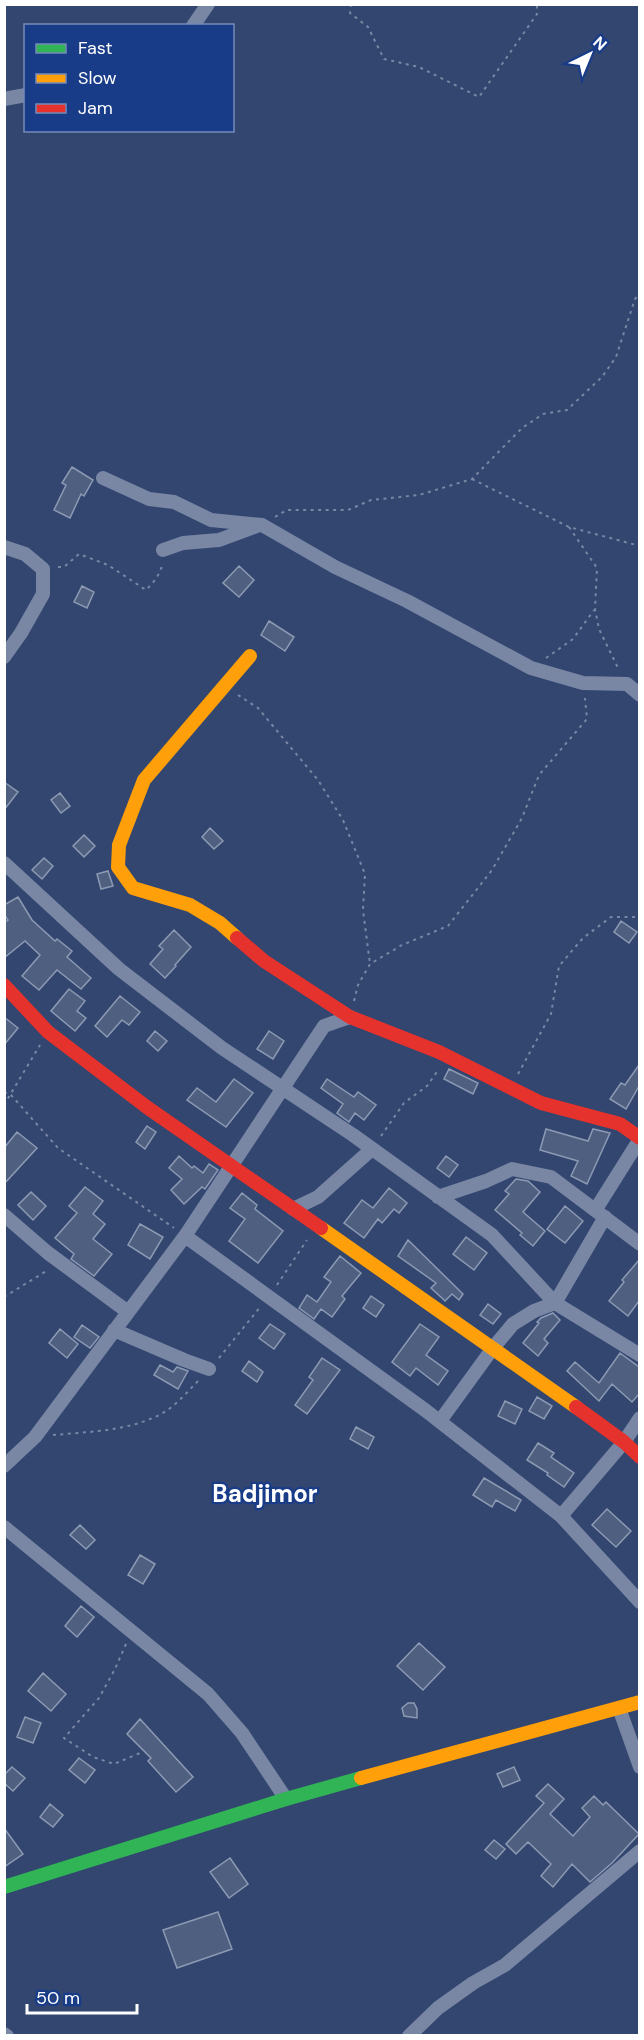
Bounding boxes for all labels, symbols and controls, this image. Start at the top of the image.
legend [24,24,234,132]
north arrow [560,24,620,84]
text: N [588,32,611,55]
text: Fast [78,36,113,60]
text: Slow [78,66,117,90]
text: Jam [78,96,113,120]
district label: Badjimor [212,1478,318,1509]
scale bar [27,1977,136,2015]
text: 50 m [36,1986,80,2010]

